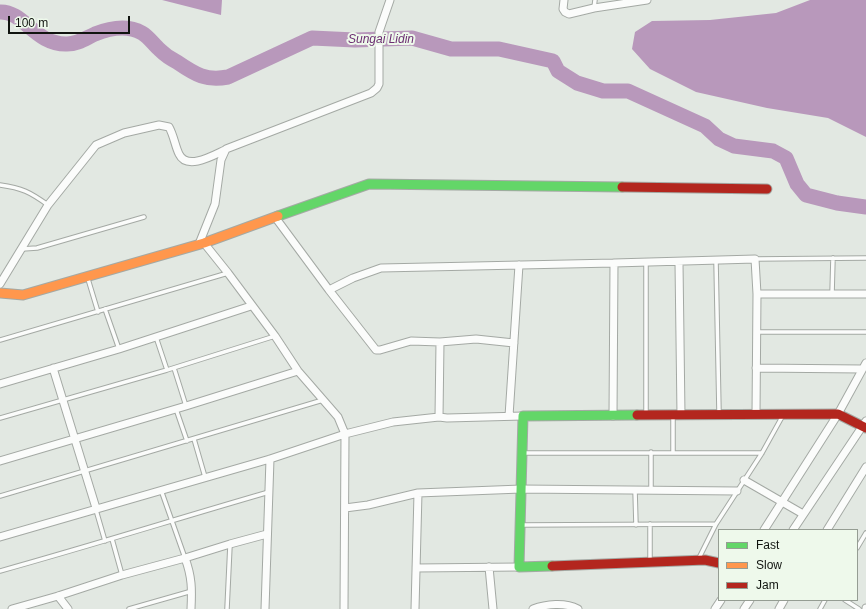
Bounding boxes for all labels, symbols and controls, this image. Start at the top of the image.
scale bar [10,8,132,34]
text: 100 m [15,16,48,30]
water label: Sungai Lidin [348,33,414,47]
legend [718,529,858,601]
text: Fast [756,538,779,552]
text: Slow [756,558,782,572]
text: Jam [756,578,779,592]

